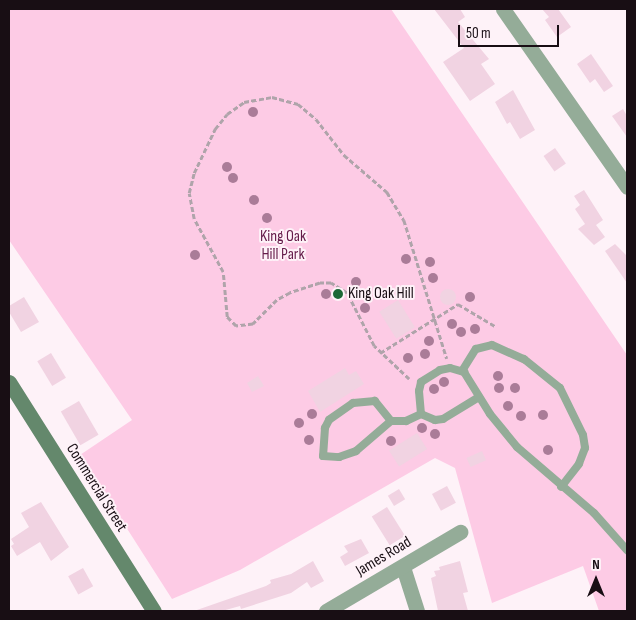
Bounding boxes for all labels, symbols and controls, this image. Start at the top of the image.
scale bar [461,15,562,47]
text: 50 m [466,24,491,43]
park label: King Oak Hill Park [260,227,306,265]
place label: King Oak Hill [348,284,414,304]
marker: King Oak Hill [332,288,344,300]
street label: Commercial Street [61,440,131,536]
street label: James Road [353,533,415,581]
north arrow [571,555,621,605]
text: N [592,556,600,573]

